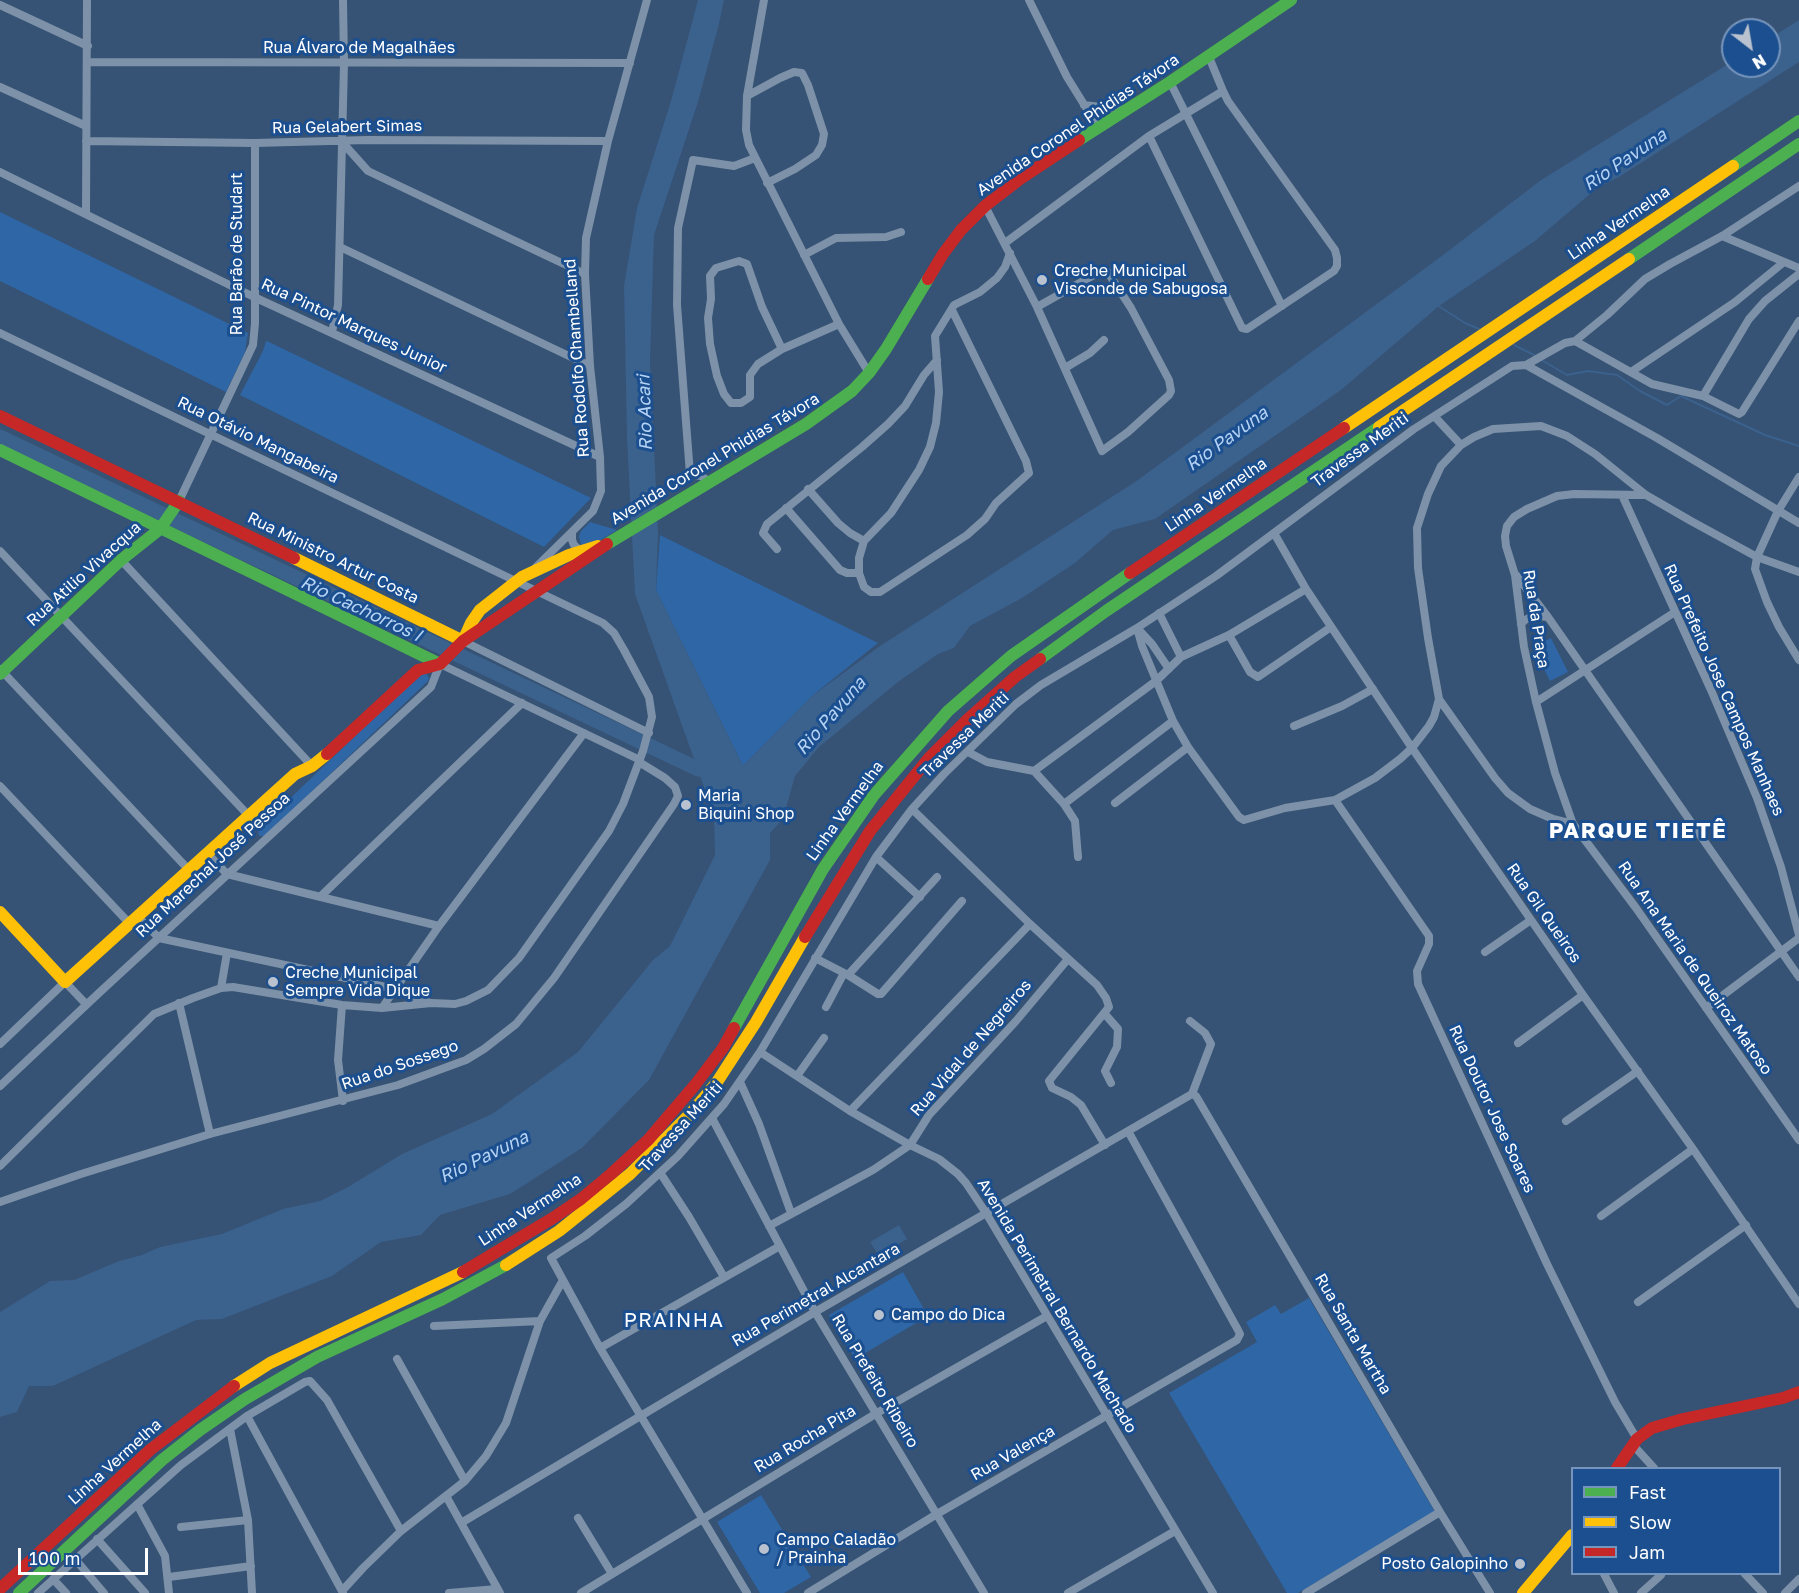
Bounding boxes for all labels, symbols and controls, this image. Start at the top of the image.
north arrow [1721,18,1781,78]
street label: Rua Álvaro de Magalhães [263,38,455,58]
street label: Avenida Coronel Phidias Távora [973,50,1183,200]
text: N [1749,50,1770,73]
street label: Rua Gelabert Simas [272,116,422,138]
water label: Rio Pavuna [1579,124,1671,196]
street label: Rua Barão de Studart [227,173,247,335]
street label: Linha Vermelha [1564,182,1674,264]
street label: Rua Rodolfo Chambelland [560,258,594,458]
place label: Creche Municipal Visconde de Sabugosa [1054,261,1228,299]
marker: Creche Municipal Visconde de Sabugosa [1035,273,1049,287]
street label: Rua Pintor Marques Junior [258,274,450,378]
water label: Rio Acari [633,375,657,451]
street label: Avenida Coronel Phidias Távora [607,389,823,529]
street label: Rua Otávio Mangabeira [174,393,342,487]
water label: Rio Pavuna [1182,402,1272,476]
street label: Travessa Meriti [1308,408,1412,492]
street label: Linha Vermelha [1161,454,1271,536]
street label: Rua Ministro Artur Costa [244,508,422,608]
street label: Rua Atilio Vivacqua [23,518,145,630]
street label: Rua Prefeito Jose Campos Manhaes [1660,561,1788,819]
street label: Rua da Praça [1519,568,1553,670]
water label: Rio Cachorros I [297,572,425,646]
water label: Rio Pavuna [791,673,871,759]
street label: Travessa Meriti [917,688,1013,782]
street label: Linha Vermelha [802,757,888,865]
place label: Maria Biquini Shop [698,786,794,824]
street label: Rua Marechal José Pessoa [132,789,294,941]
marker: Maria Biquini Shop [679,798,693,812]
district label: PARQUE TIETÊ [1549,818,1727,844]
street label: Rua Ana Maria de Queiroz Matoso [1614,858,1776,1078]
street label: Rua Gil Queiros [1503,859,1585,967]
place label: Creche Municipal Sempre Vida Dique [285,963,430,1001]
marker: Creche Municipal Sempre Vida Dique [266,975,280,989]
street label: Rua Vidal de Negreiros [907,976,1035,1120]
street label: Rua Doutor Jose Soares [1445,1022,1539,1196]
street label: Rua do Sossego [339,1036,461,1094]
street label: Travessa Meriti [635,1078,727,1176]
water label: Rio Pavuna [436,1126,532,1188]
street label: Linha Vermelha [475,1170,585,1250]
street label: Avenida Perimetral Bernardo Machado [973,1175,1141,1437]
street label: Rua Perimetral Alcantara [729,1239,903,1351]
street label: Rua Santa Martha [1311,1270,1395,1398]
place label: Campo do Dica [891,1305,1005,1325]
marker: Campo do Dica [872,1308,886,1322]
district label: PRAINHA [624,1309,724,1333]
street label: Rua Prefeito Ribeiro [828,1311,922,1451]
street label: Rua Rocha Pita [751,1401,859,1477]
street label: Linha Vermelha [64,1415,166,1509]
street label: Rua Valença [968,1421,1058,1485]
legend [1571,1467,1781,1575]
text: Fast [1629,1481,1666,1503]
text: Slow [1629,1511,1671,1533]
place label: Campo Caladão / Prainha [776,1530,896,1568]
scale bar [21,1536,152,1574]
text: Jam [1629,1541,1665,1563]
marker: Campo Caladão / Prainha [757,1542,771,1556]
text: 100 m [29,1547,80,1569]
place label: Posto Galopinho [1381,1554,1508,1574]
marker: Posto Galopinho [1513,1557,1527,1571]

